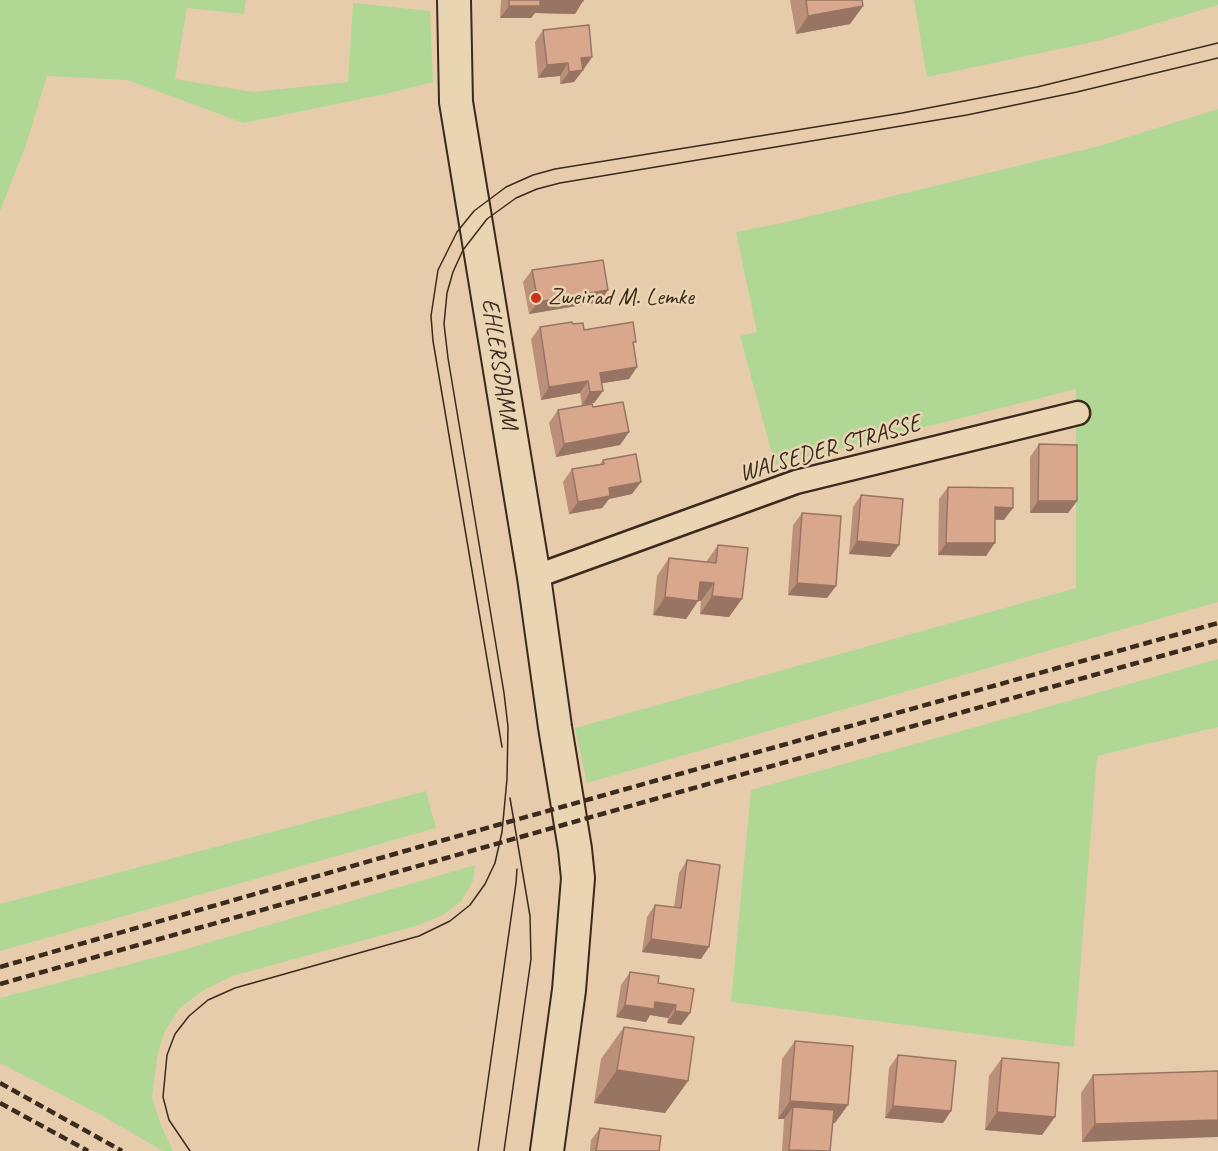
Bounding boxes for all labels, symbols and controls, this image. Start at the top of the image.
place label: Zweirad M. Lemke [548,284,694,312]
marker: Zweirad M. Lemke [529,291,543,305]
street label: EHLERSDAMM [474,297,524,431]
street label: WALSEDER STRASSE [736,409,924,489]

